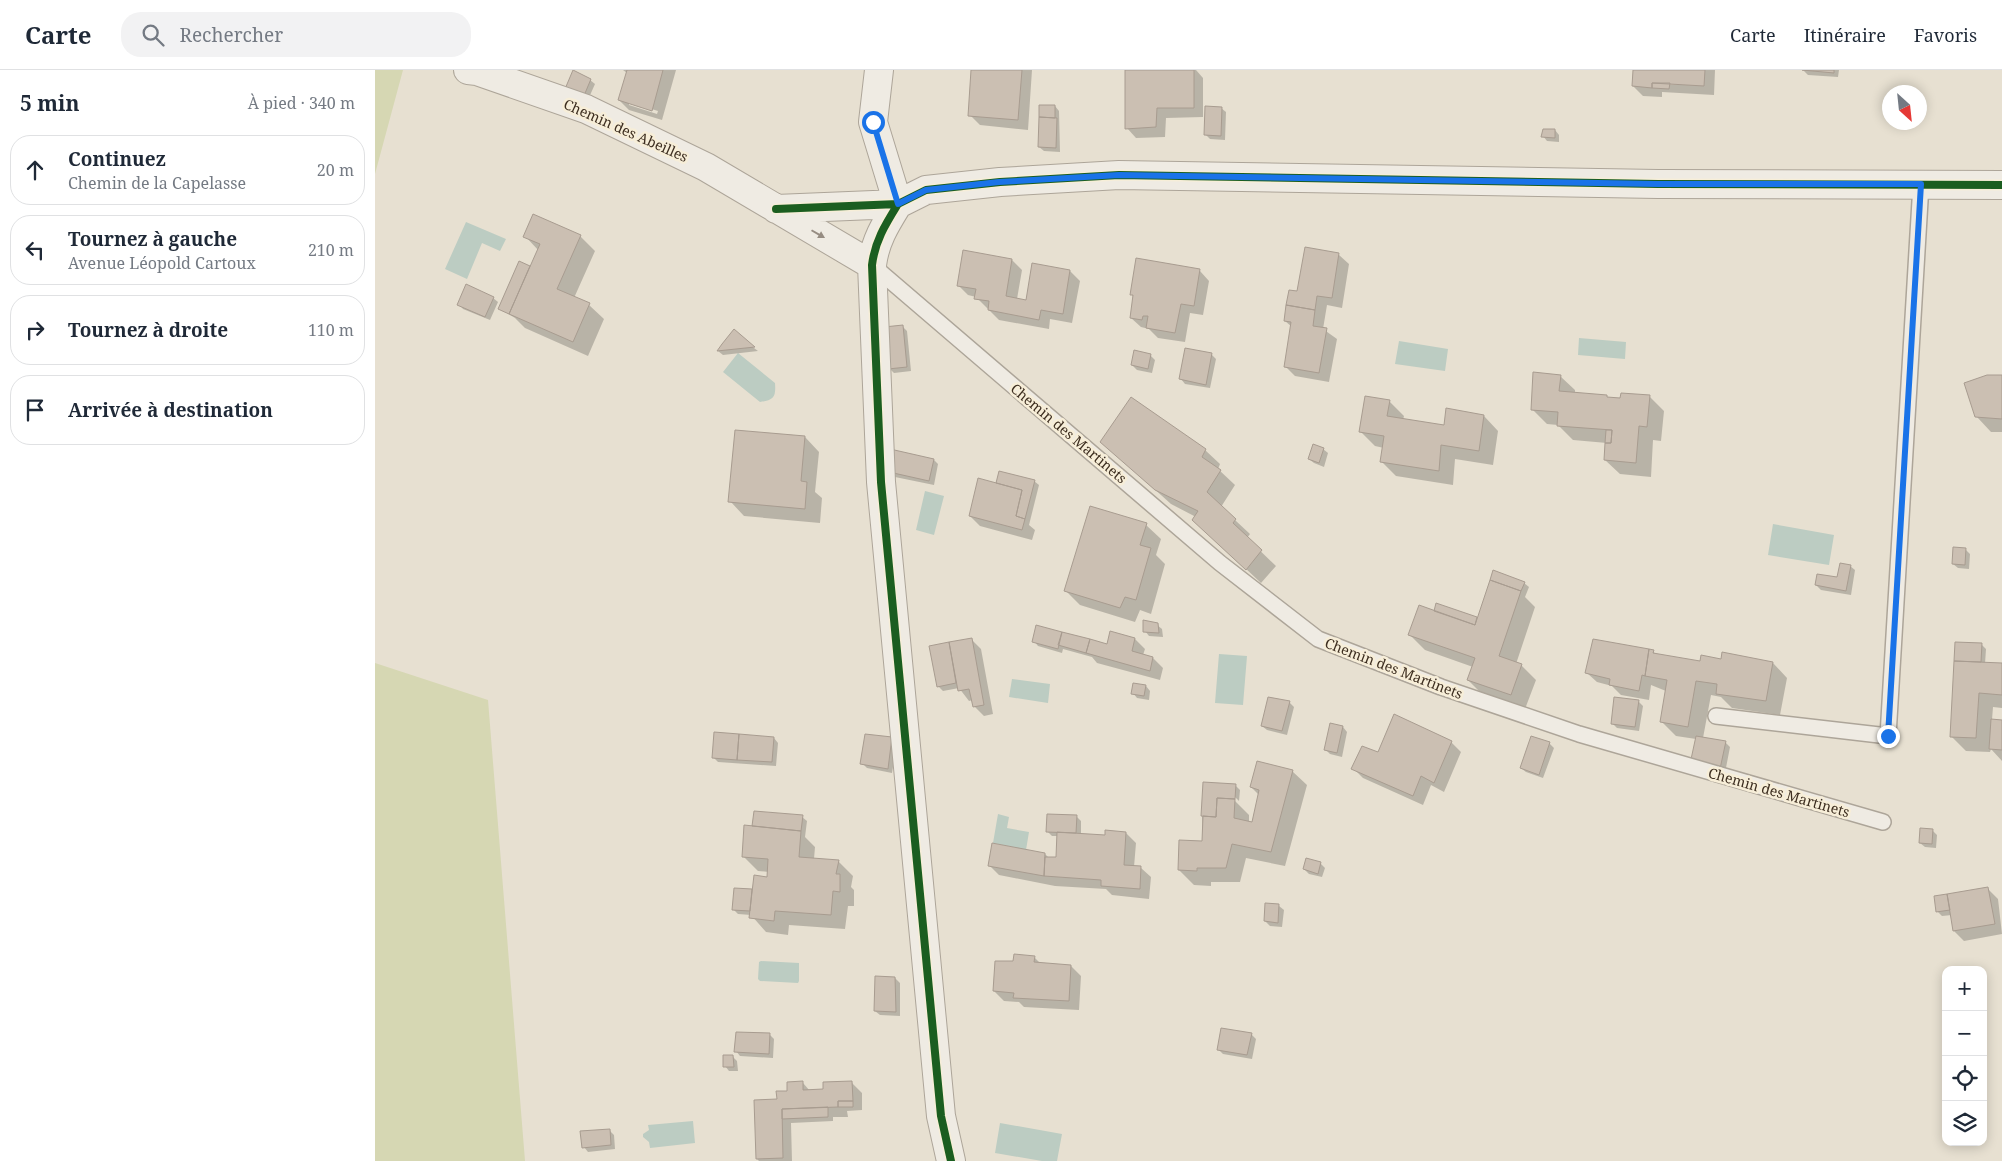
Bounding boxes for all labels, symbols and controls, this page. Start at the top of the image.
search box [121,12,471,57]
text: Carte [25,18,91,51]
icon: search [139,21,167,49]
text: Rechercher [179,22,283,48]
text: Carte [1730,23,1776,47]
text: Itinéraire [1804,23,1886,47]
text: Favoris [1914,23,1977,47]
north arrow [1882,85,1927,130]
text: 5 min [20,89,79,117]
text: À pied · 340 m [248,92,355,114]
street label: Chemin des Abeilles [561,94,691,166]
route start [862,111,885,134]
text: Continuez [68,146,166,172]
icon: ahead [21,156,49,184]
text: 20 m [317,159,354,181]
text: Chemin de la Capelasse [68,172,246,194]
text: Tournez à gauche [68,226,237,252]
one-way arrow [811,230,826,238]
icon: left [21,236,49,264]
text: 210 m [308,239,354,261]
text: Avenue Léopold Cartoux [68,252,256,274]
icon: right [21,316,49,344]
text: Tournez à droite [68,317,228,343]
text: 110 m [308,319,354,341]
street label: Chemin des Martinets [1007,379,1131,487]
icon: arrive [21,396,49,424]
text: Arrivée à destination [68,397,273,423]
street label: Chemin des Martinets [1322,633,1466,703]
route end [1877,725,1900,748]
street label: Chemin des Martinets [1706,763,1852,821]
map controls [1942,966,1987,1146]
button: + [1942,966,1987,1011]
button: − [1942,1011,1987,1056]
button: locate [1942,1056,1987,1101]
button: layers [1942,1101,1987,1146]

